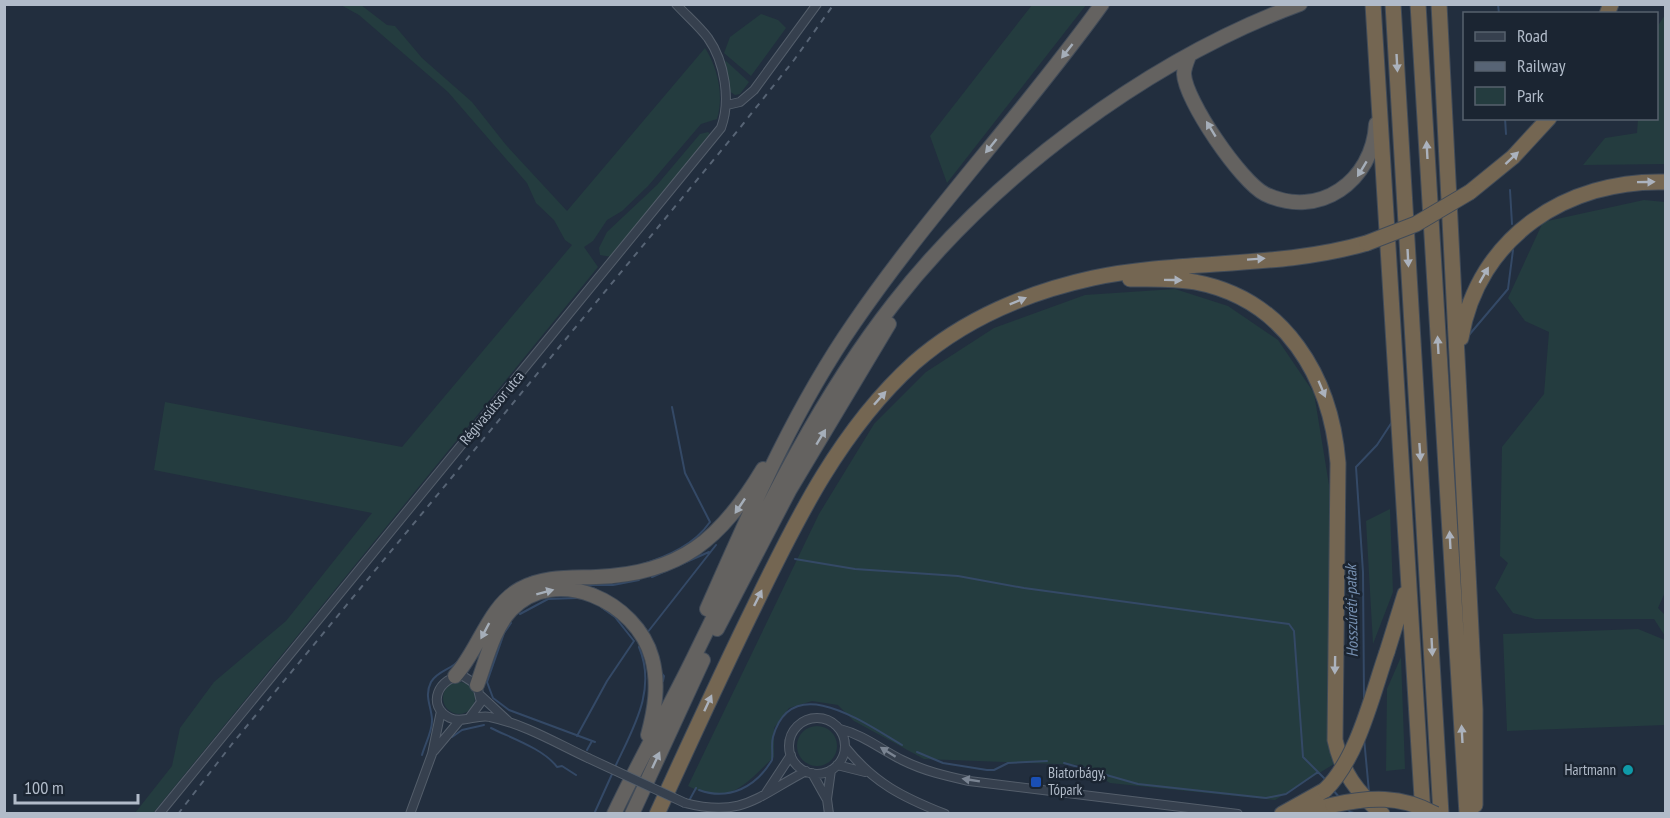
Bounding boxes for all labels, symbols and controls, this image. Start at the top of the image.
legend [1463,12,1658,120]
text: Road [1517,24,1548,47]
one-way arrow [1062,44,1074,59]
one-way arrow [1392,53,1401,72]
text: Railway [1517,54,1566,77]
text: Park [1517,84,1544,107]
one-way arrow [1205,121,1216,137]
one-way arrow [985,138,998,154]
one-way arrow [1422,141,1431,160]
one-way arrow [1504,152,1519,165]
one-way arrow [1356,160,1367,177]
one-way arrow [1636,178,1655,187]
one-way arrow [1404,248,1413,267]
one-way arrow [1247,255,1266,264]
one-way arrow [1479,267,1490,283]
one-way arrow [1164,275,1183,285]
one-way arrow [1010,296,1028,306]
one-way arrow [1433,335,1443,354]
street label: Régivasútsor utca [455,367,528,449]
one-way arrow [1317,380,1327,398]
one-way arrow [873,390,887,405]
one-way arrow [815,429,826,445]
one-way arrow [1415,443,1425,462]
one-way arrow [734,498,746,514]
one-way arrow [1445,530,1455,549]
water label: Hosszúréti-patak [1340,563,1362,658]
one-way arrow [536,587,554,597]
one-way arrow [754,589,763,606]
one-way arrow [480,623,490,640]
one-way arrow [1427,637,1436,656]
one-way arrow [1330,656,1340,675]
one-way arrow [703,695,712,712]
one-way arrow [1457,725,1466,744]
one-way arrow [880,746,897,757]
one-way arrow [652,752,661,769]
place label: Hartmann [1564,760,1616,779]
place label: Biatorbágy, Tópark [1048,763,1106,799]
marker: Hartmann [1621,763,1635,777]
scale bar [15,767,138,805]
marker: Biatorbágy, Tópark [1029,775,1043,789]
text: 100 m [24,776,64,799]
one-way arrow [961,776,980,785]

